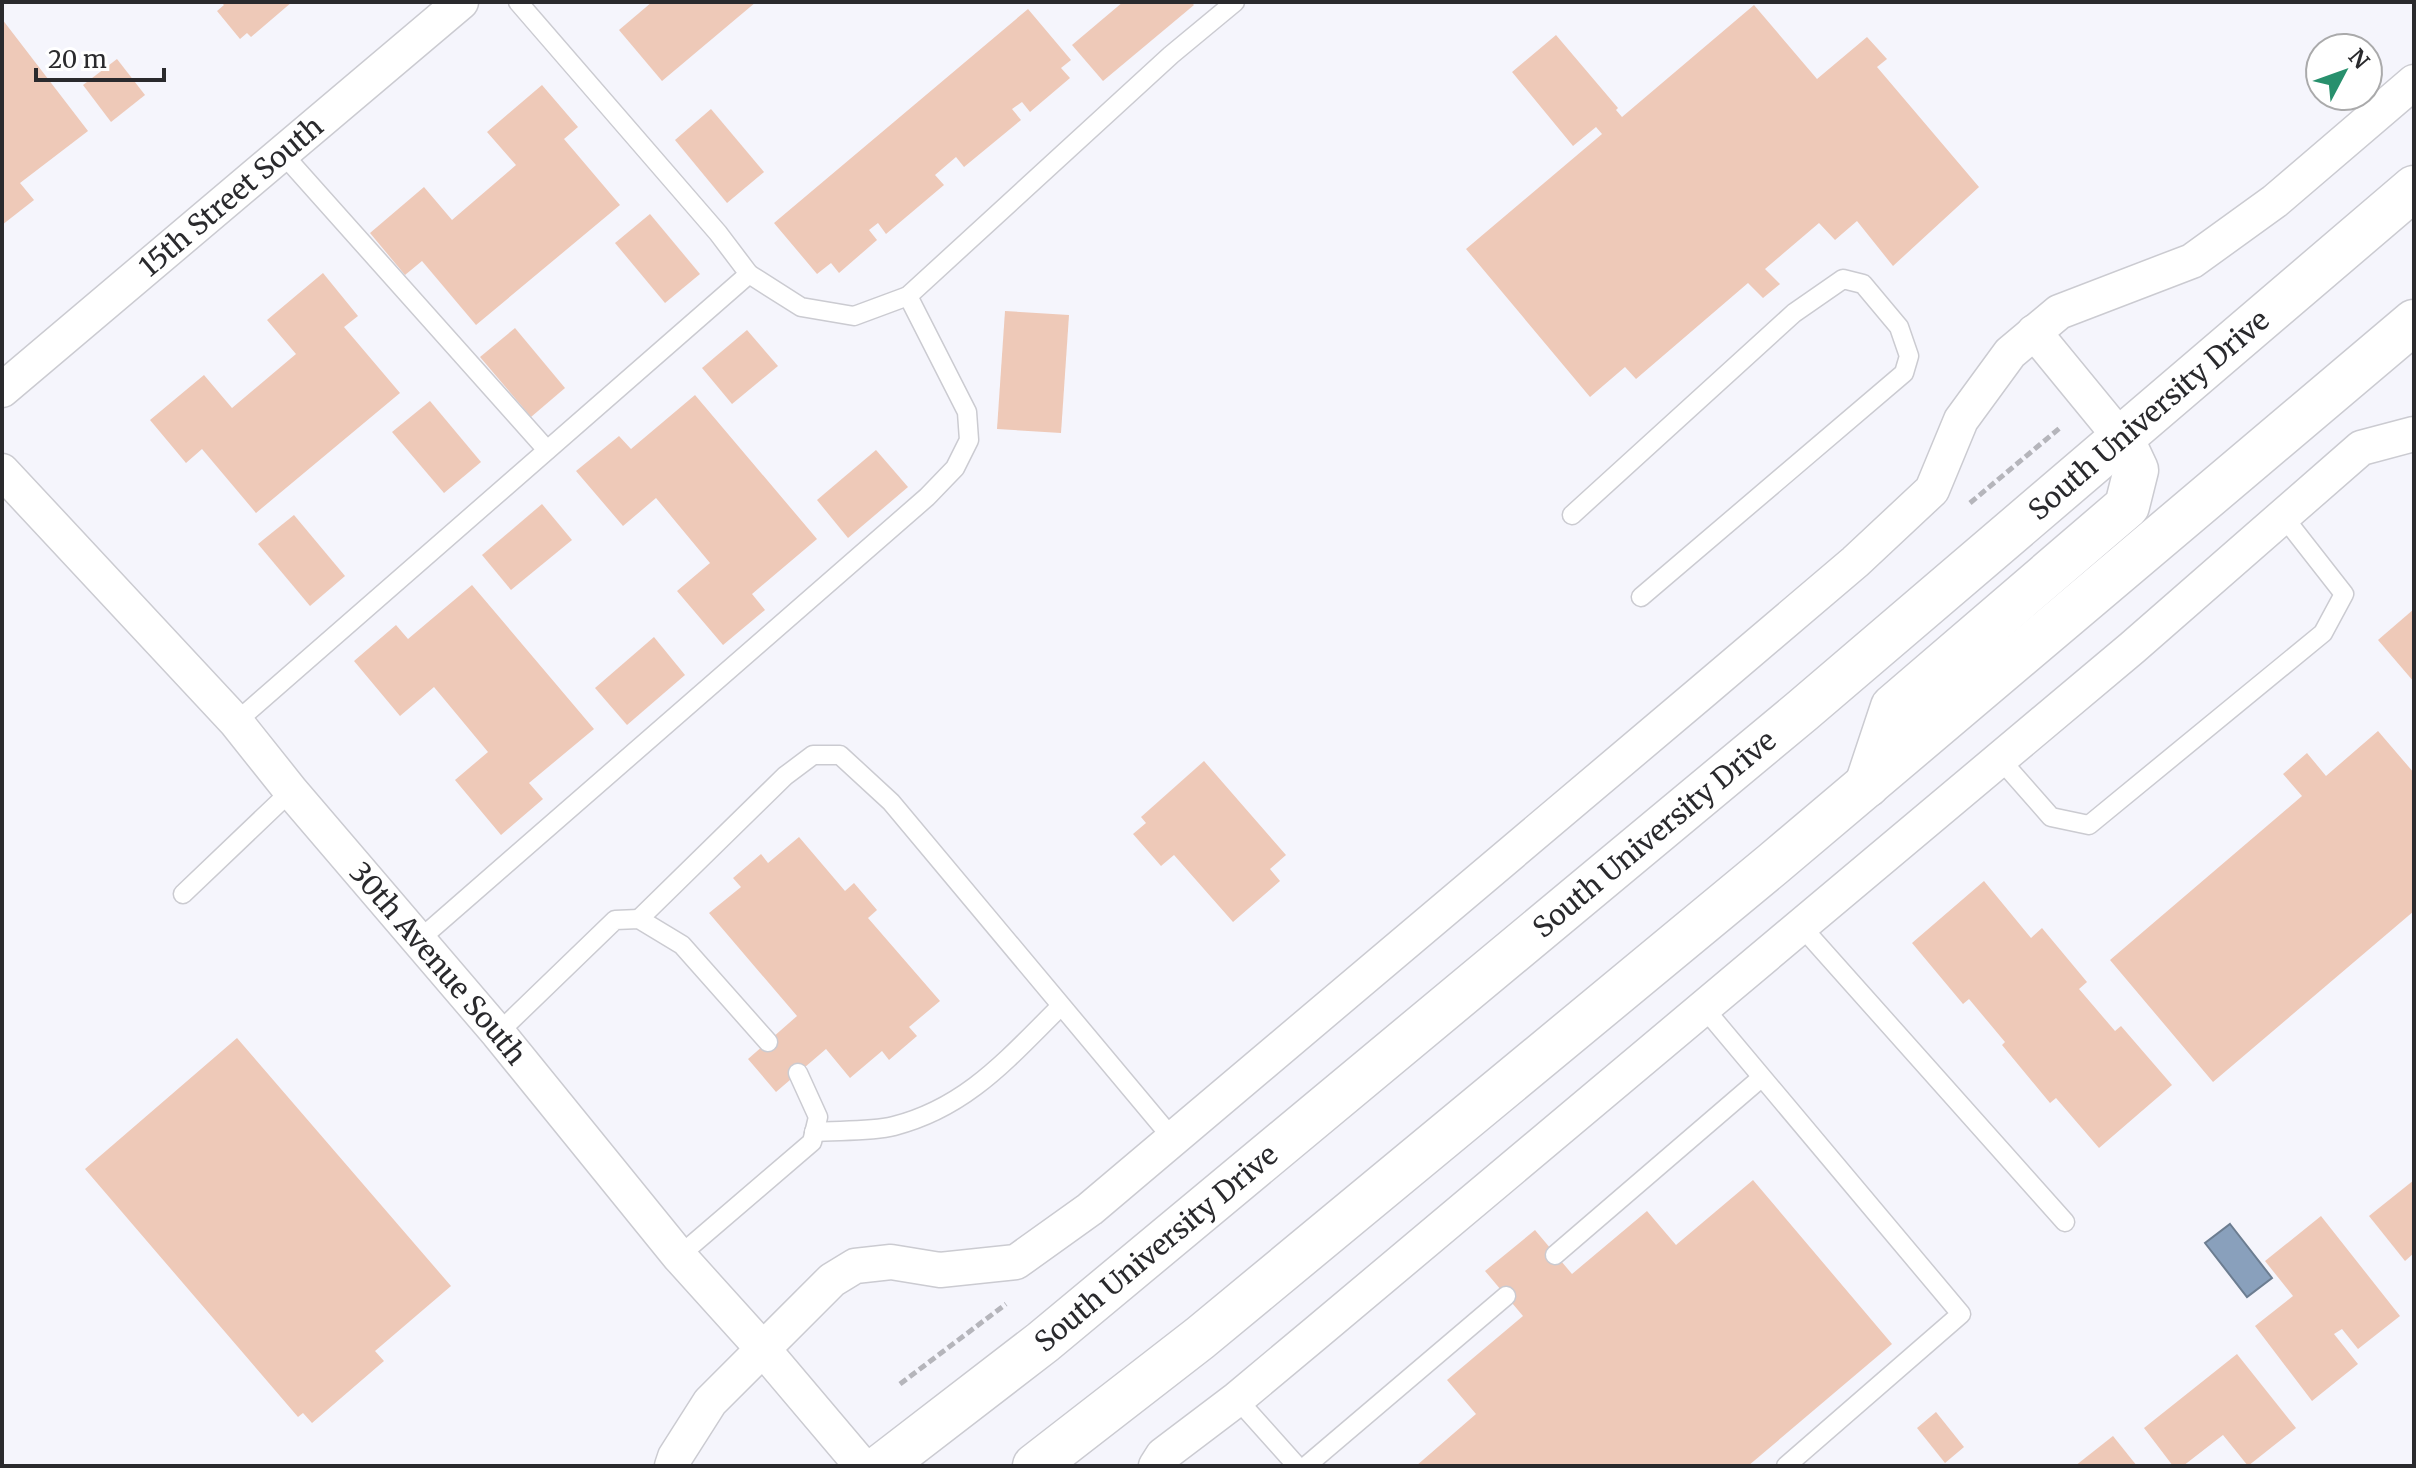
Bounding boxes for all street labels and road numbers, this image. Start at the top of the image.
street label: 15th Street South [132,108,330,284]
street label: South University Drive [2021,302,2276,528]
street label: South University Drive [1525,722,1783,945]
street label: 30th Avenue South [342,855,534,1072]
street label: South University Drive [1027,1137,1285,1360]

